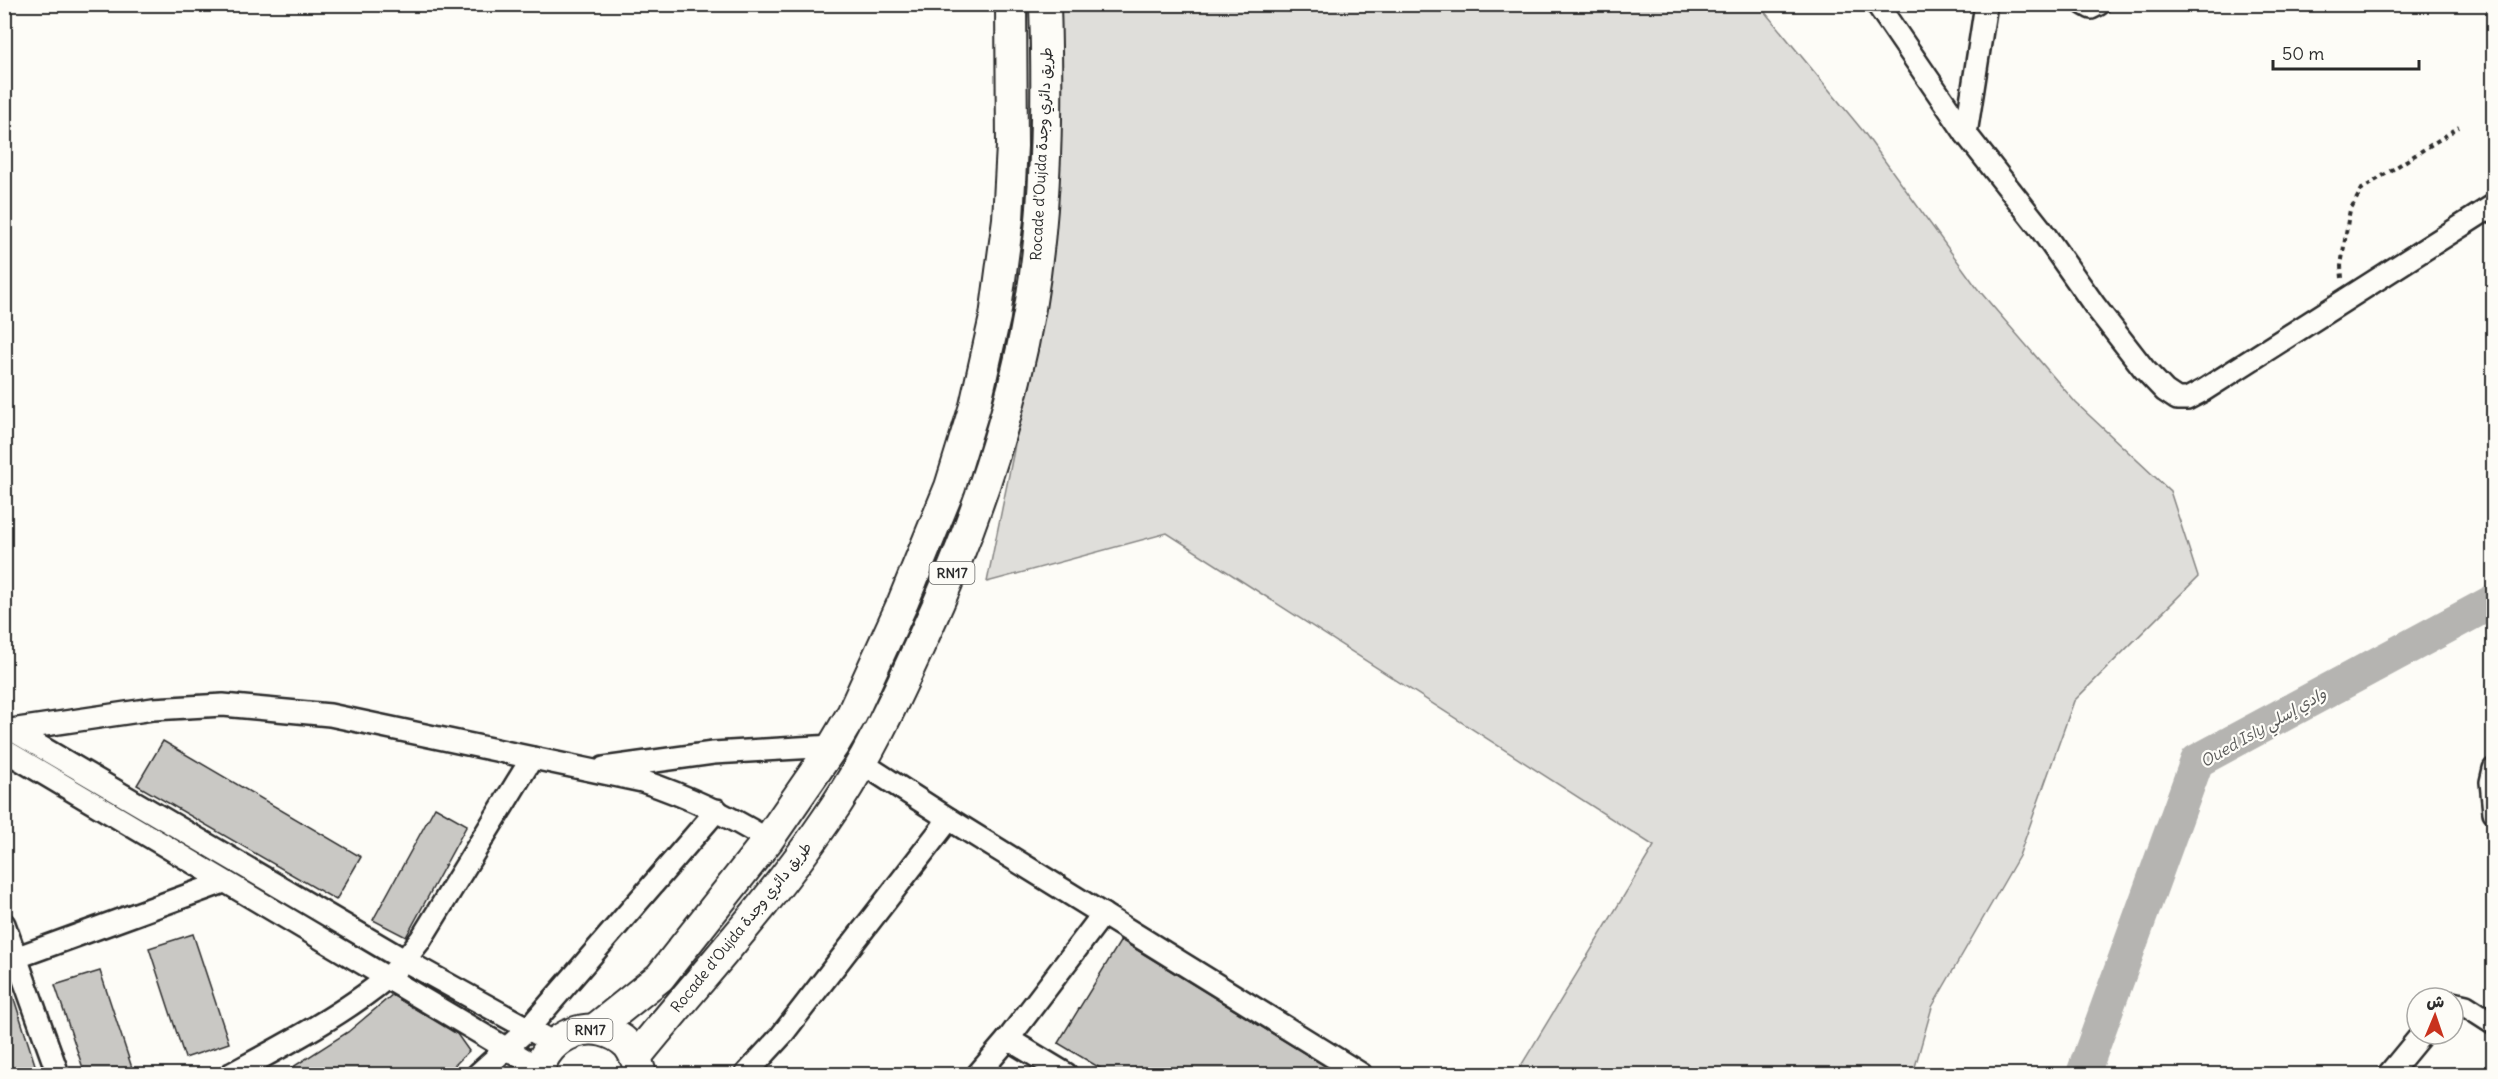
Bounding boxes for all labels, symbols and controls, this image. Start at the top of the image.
scale bar [2273,33,2418,71]
text: 50 m [2282,42,2324,65]
street label: Rocade d'Oujda طريق دائري وجدة [1026,47,1058,261]
road number: RN17 [930,562,974,584]
water label: Oued Isly وادي إسلي [2197,683,2332,775]
street label: Rocade d'Oujda طريق دائري وجدة [666,838,817,1017]
north arrow [2405,986,2465,1046]
text: ش [2426,991,2445,1011]
road number: RN17 [568,1019,612,1041]

